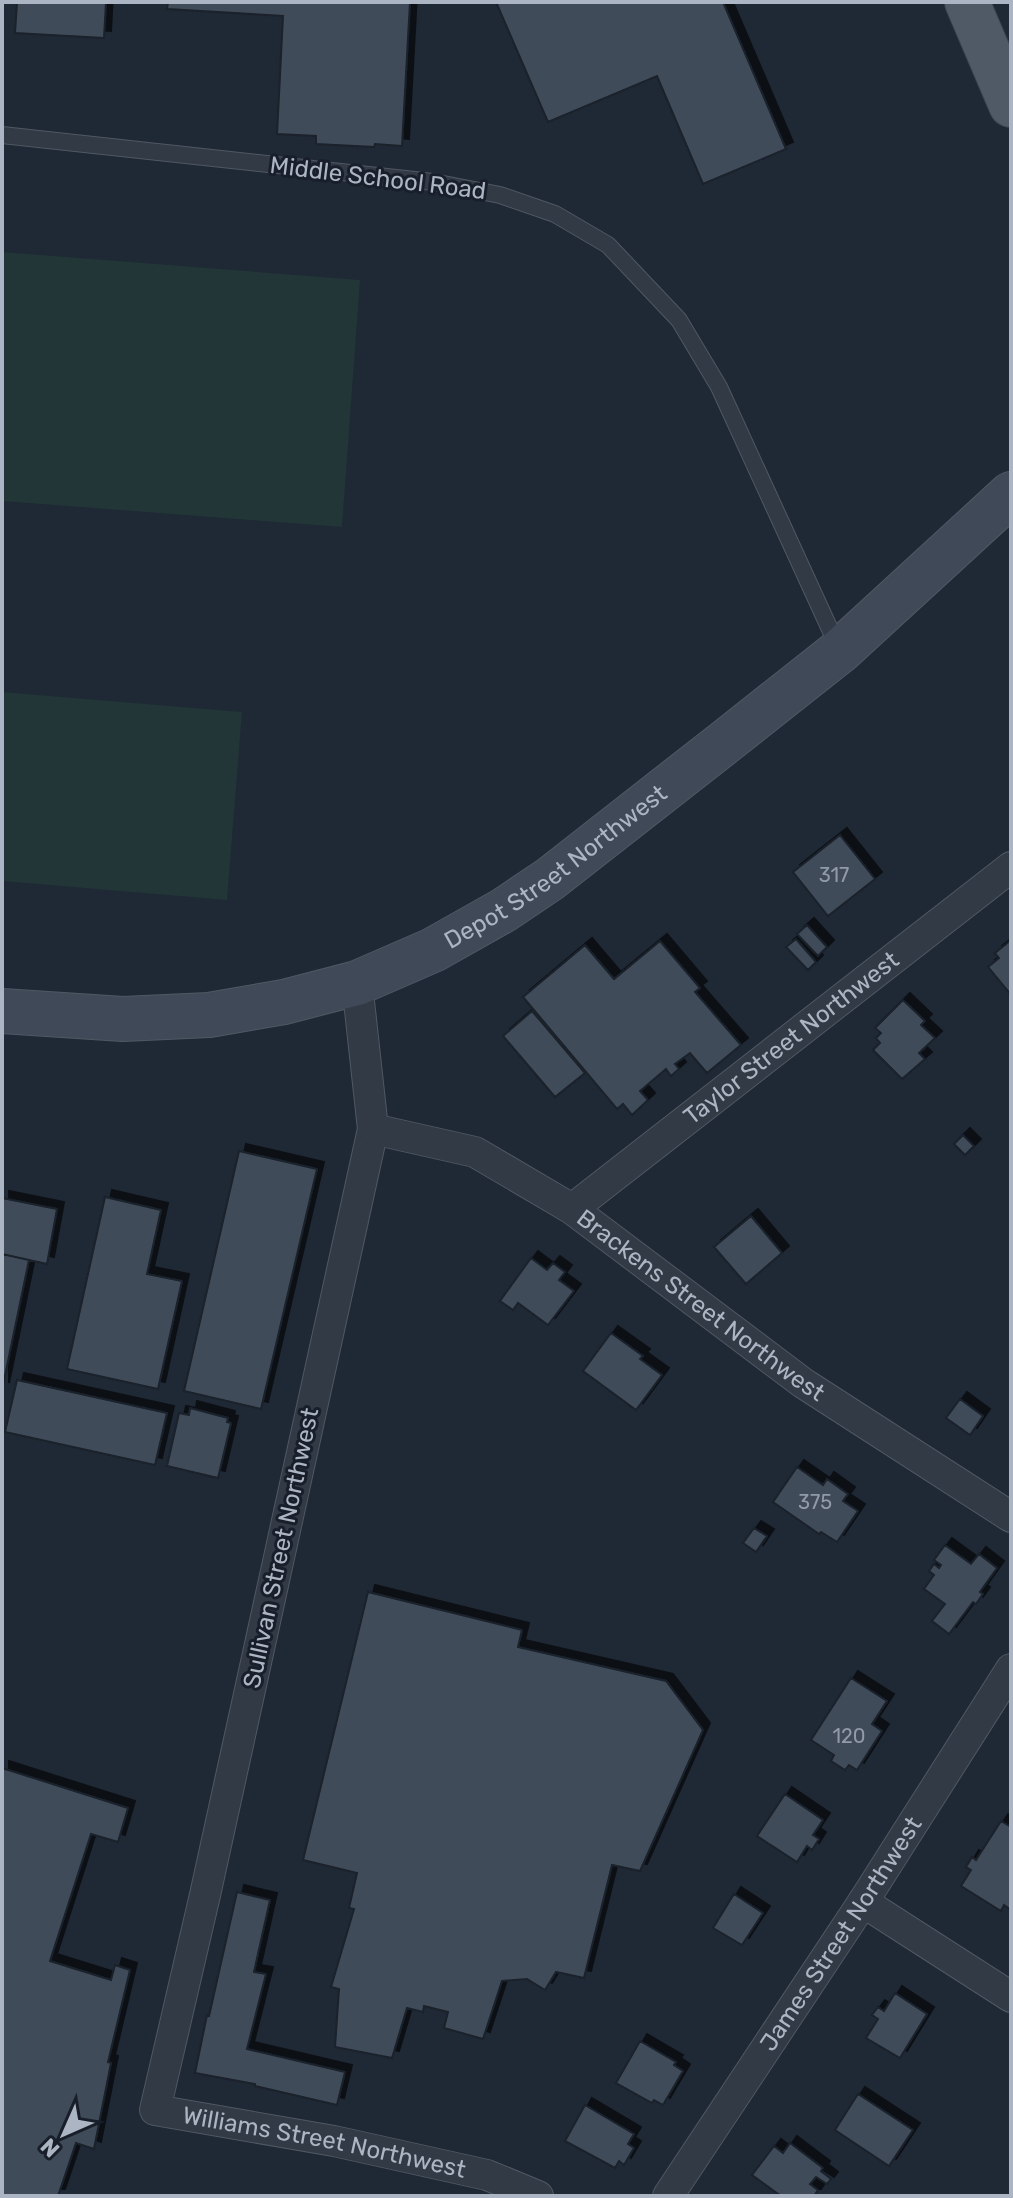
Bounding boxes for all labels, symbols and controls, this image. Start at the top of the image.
street label: Middle School Road [268,151,488,205]
street label: Depot Street Northwest [439,779,672,955]
house number: 317 [819,863,849,887]
street label: Taylor Street Northwest [678,946,904,1131]
street label: Brackens Street Northwest [571,1204,830,1407]
street label: Sullivan Street Northwest [238,1405,324,1691]
house number: 375 [798,1490,832,1514]
house number: 120 [833,1724,866,1748]
street label: James Street Northwest [754,1812,927,2056]
north arrow [24,2094,104,2174]
street label: Williams Street Northwest [180,2101,468,2184]
text: N [35,2133,65,2163]

